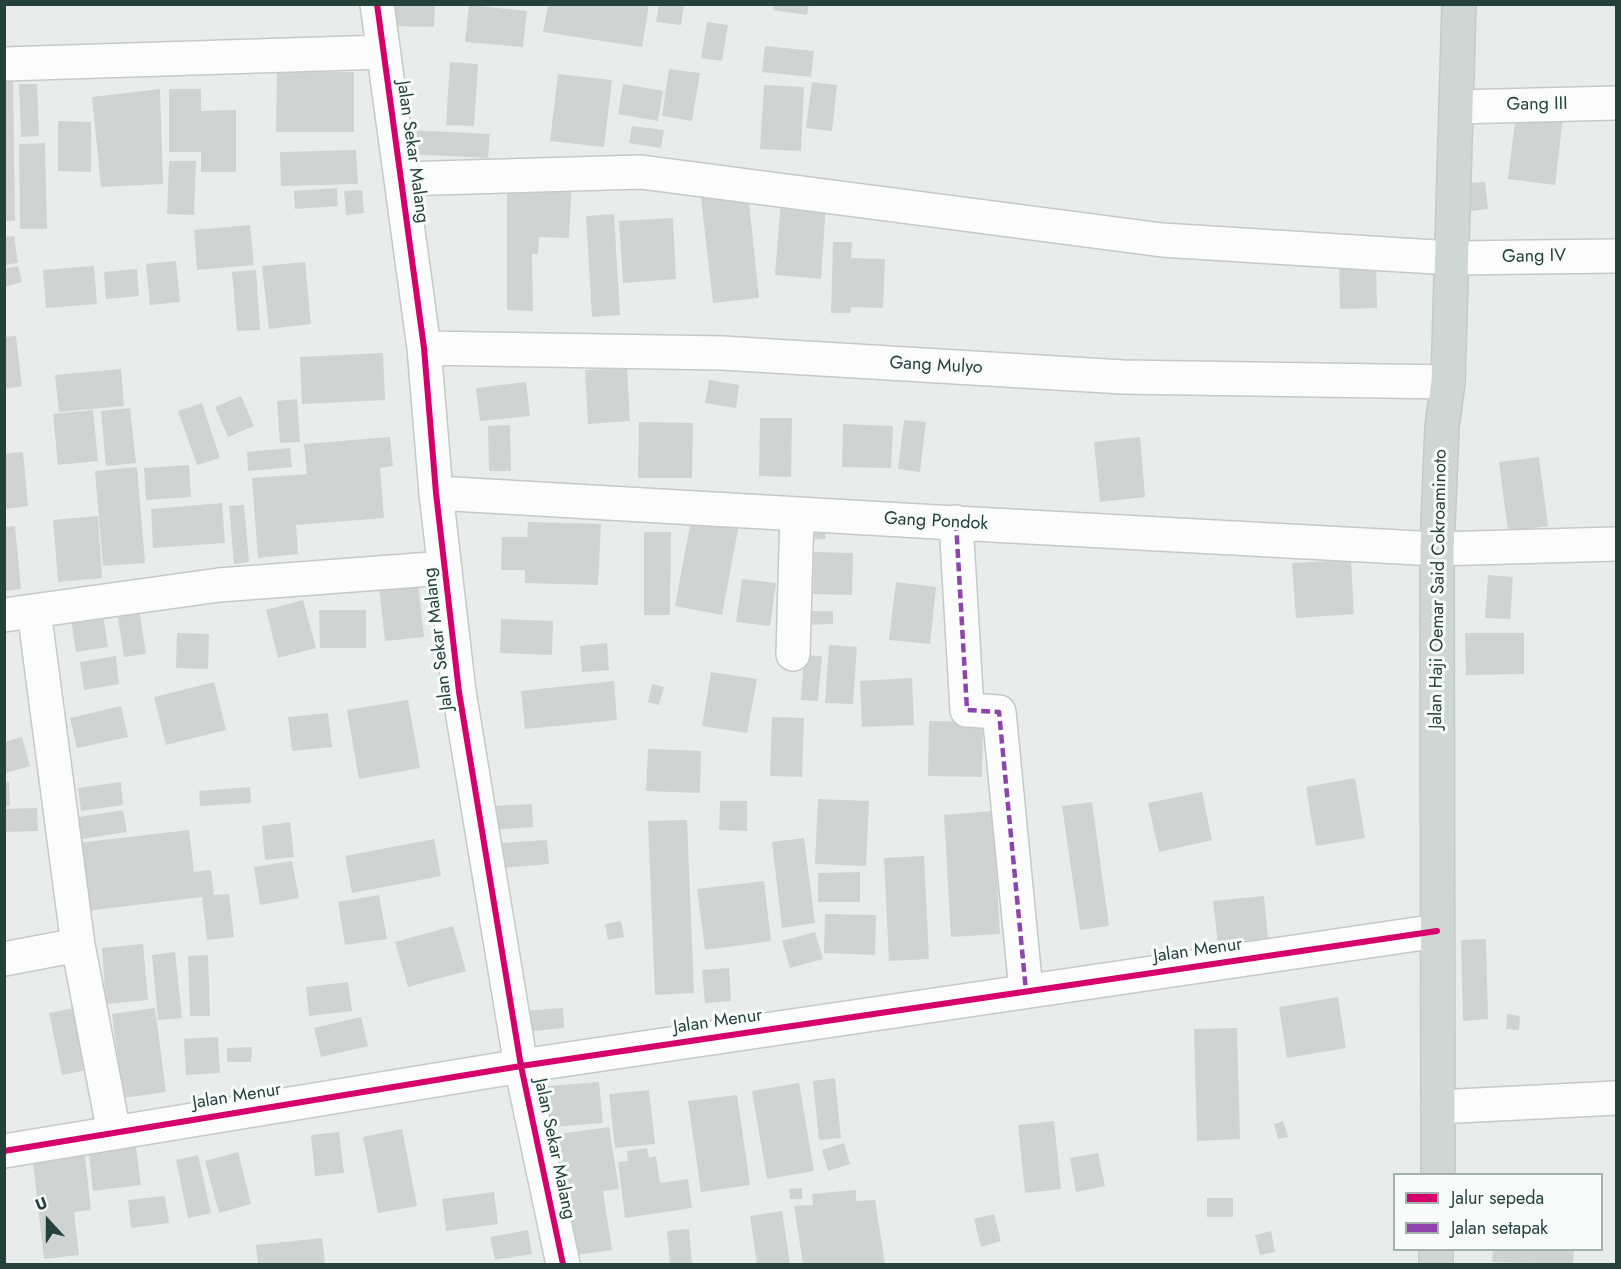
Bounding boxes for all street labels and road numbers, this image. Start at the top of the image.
street label: Jalan Sekar Malang [391,79,433,225]
street label: Gang III [1506,94,1568,116]
street label: Gang IV [1502,246,1566,268]
street label: Gang Mulyo [889,353,983,379]
street label: Jalan Haji Oemar Said Cokroaminoto [1426,449,1452,729]
street label: Gang Pondok [883,508,989,536]
street label: Jalan Sekar Malang [420,566,458,712]
street label: Jalan Menur [1152,934,1244,968]
street label: Jalan Menur [672,1005,764,1039]
street label: Jalan Sekar Malang [529,1076,579,1222]
street label: Jalan Menur [191,1079,283,1115]

